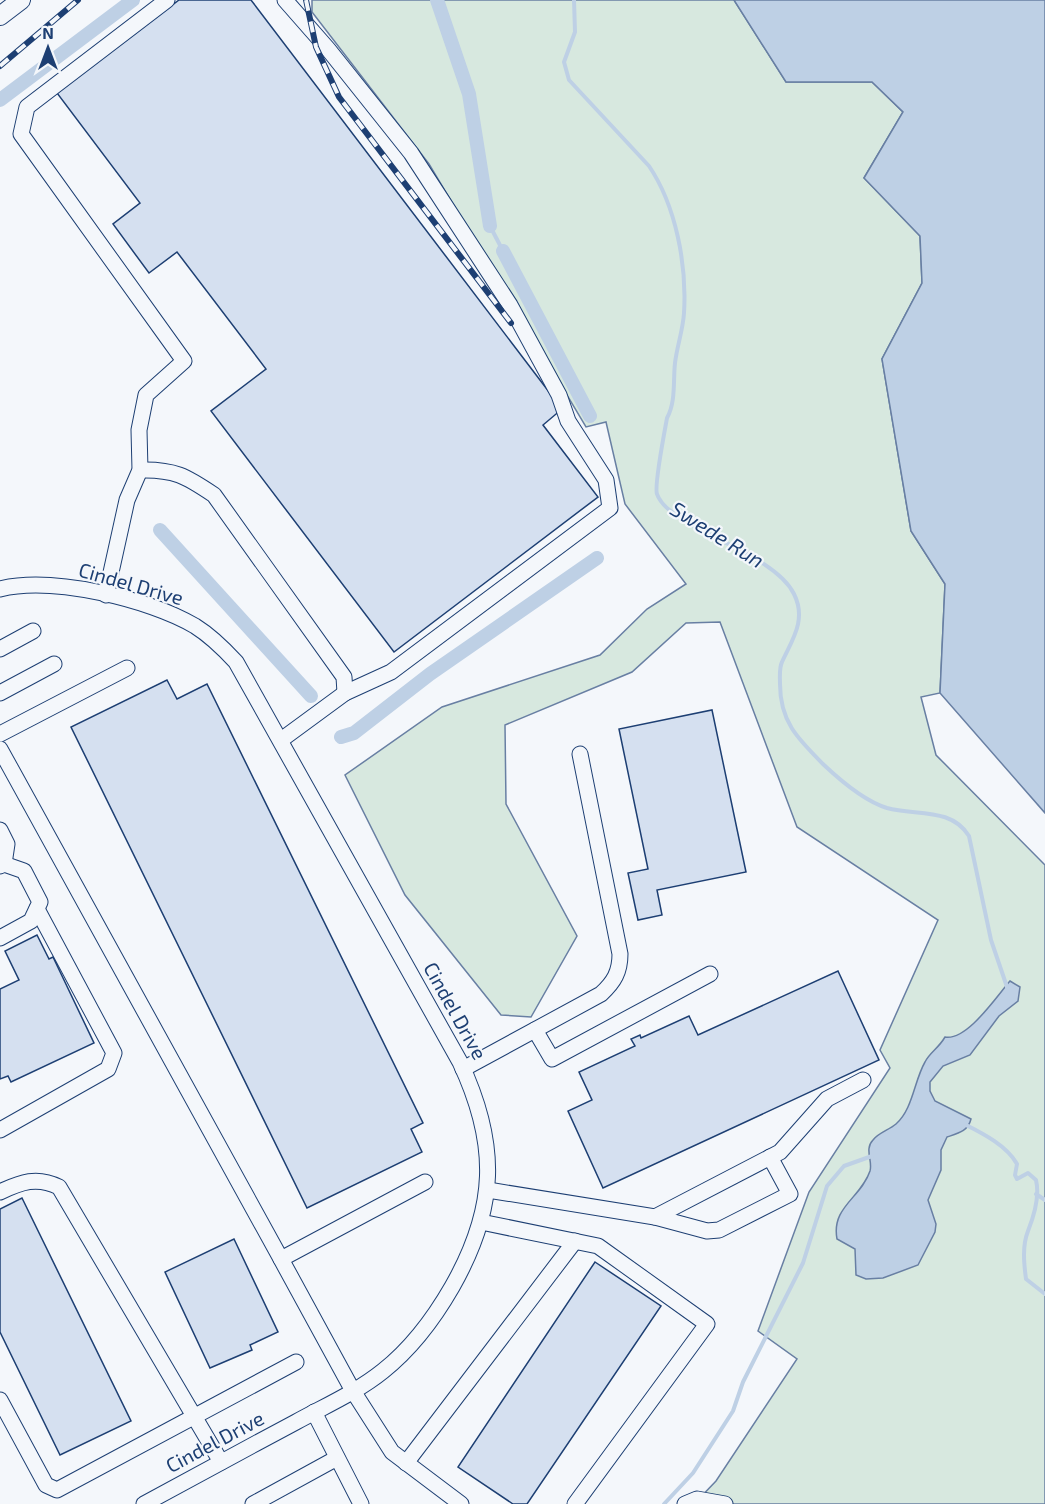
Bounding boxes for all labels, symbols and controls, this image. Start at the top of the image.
north arrow [18,18,78,78]
text: N [42,23,54,42]
water label: Swede Run [666,495,769,572]
street label: Cindel Drive [76,557,186,609]
street label: Cindel Drive [419,958,492,1063]
street label: Cindel Drive [161,1405,268,1477]

